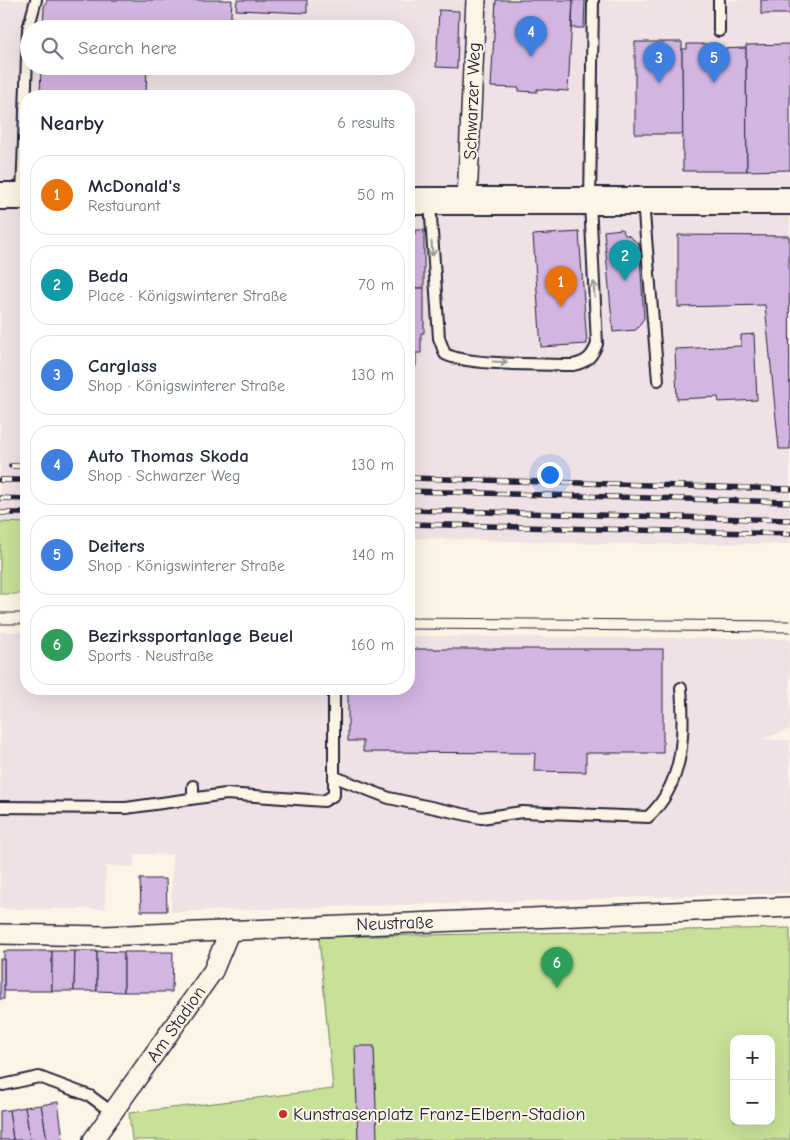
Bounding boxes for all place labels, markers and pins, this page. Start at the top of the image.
pin: 4 [515,16,547,57]
pin: 3 [643,42,675,83]
pin: 5 [698,42,730,83]
pin: 2 [609,240,641,281]
pin: 1 [545,266,577,307]
pin: 6 [541,947,573,988]
place label: Kunstrasenplatz Franz-Elbern-Stadion [293,1104,585,1125]
marker: Kunstrasenplatz Franz-Elbern-Stadion [277,1108,289,1120]

